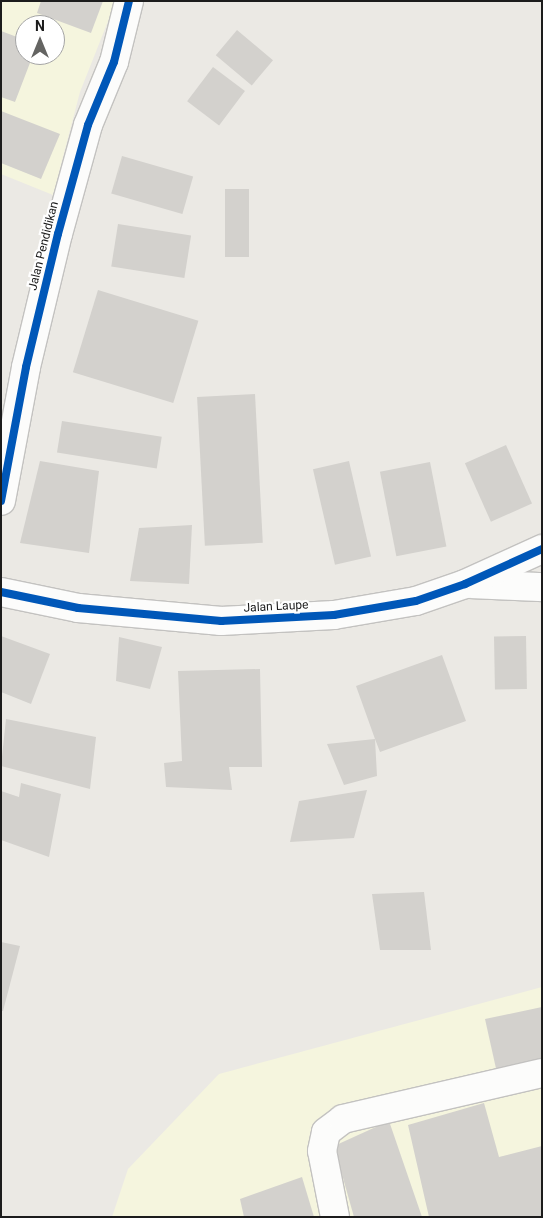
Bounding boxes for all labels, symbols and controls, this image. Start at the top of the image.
north arrow [15,15,65,65]
text: N [35,18,45,34]
street label: Jalan Pendidikan [26,200,62,292]
street label: Jalan Laupe [243,598,309,616]

